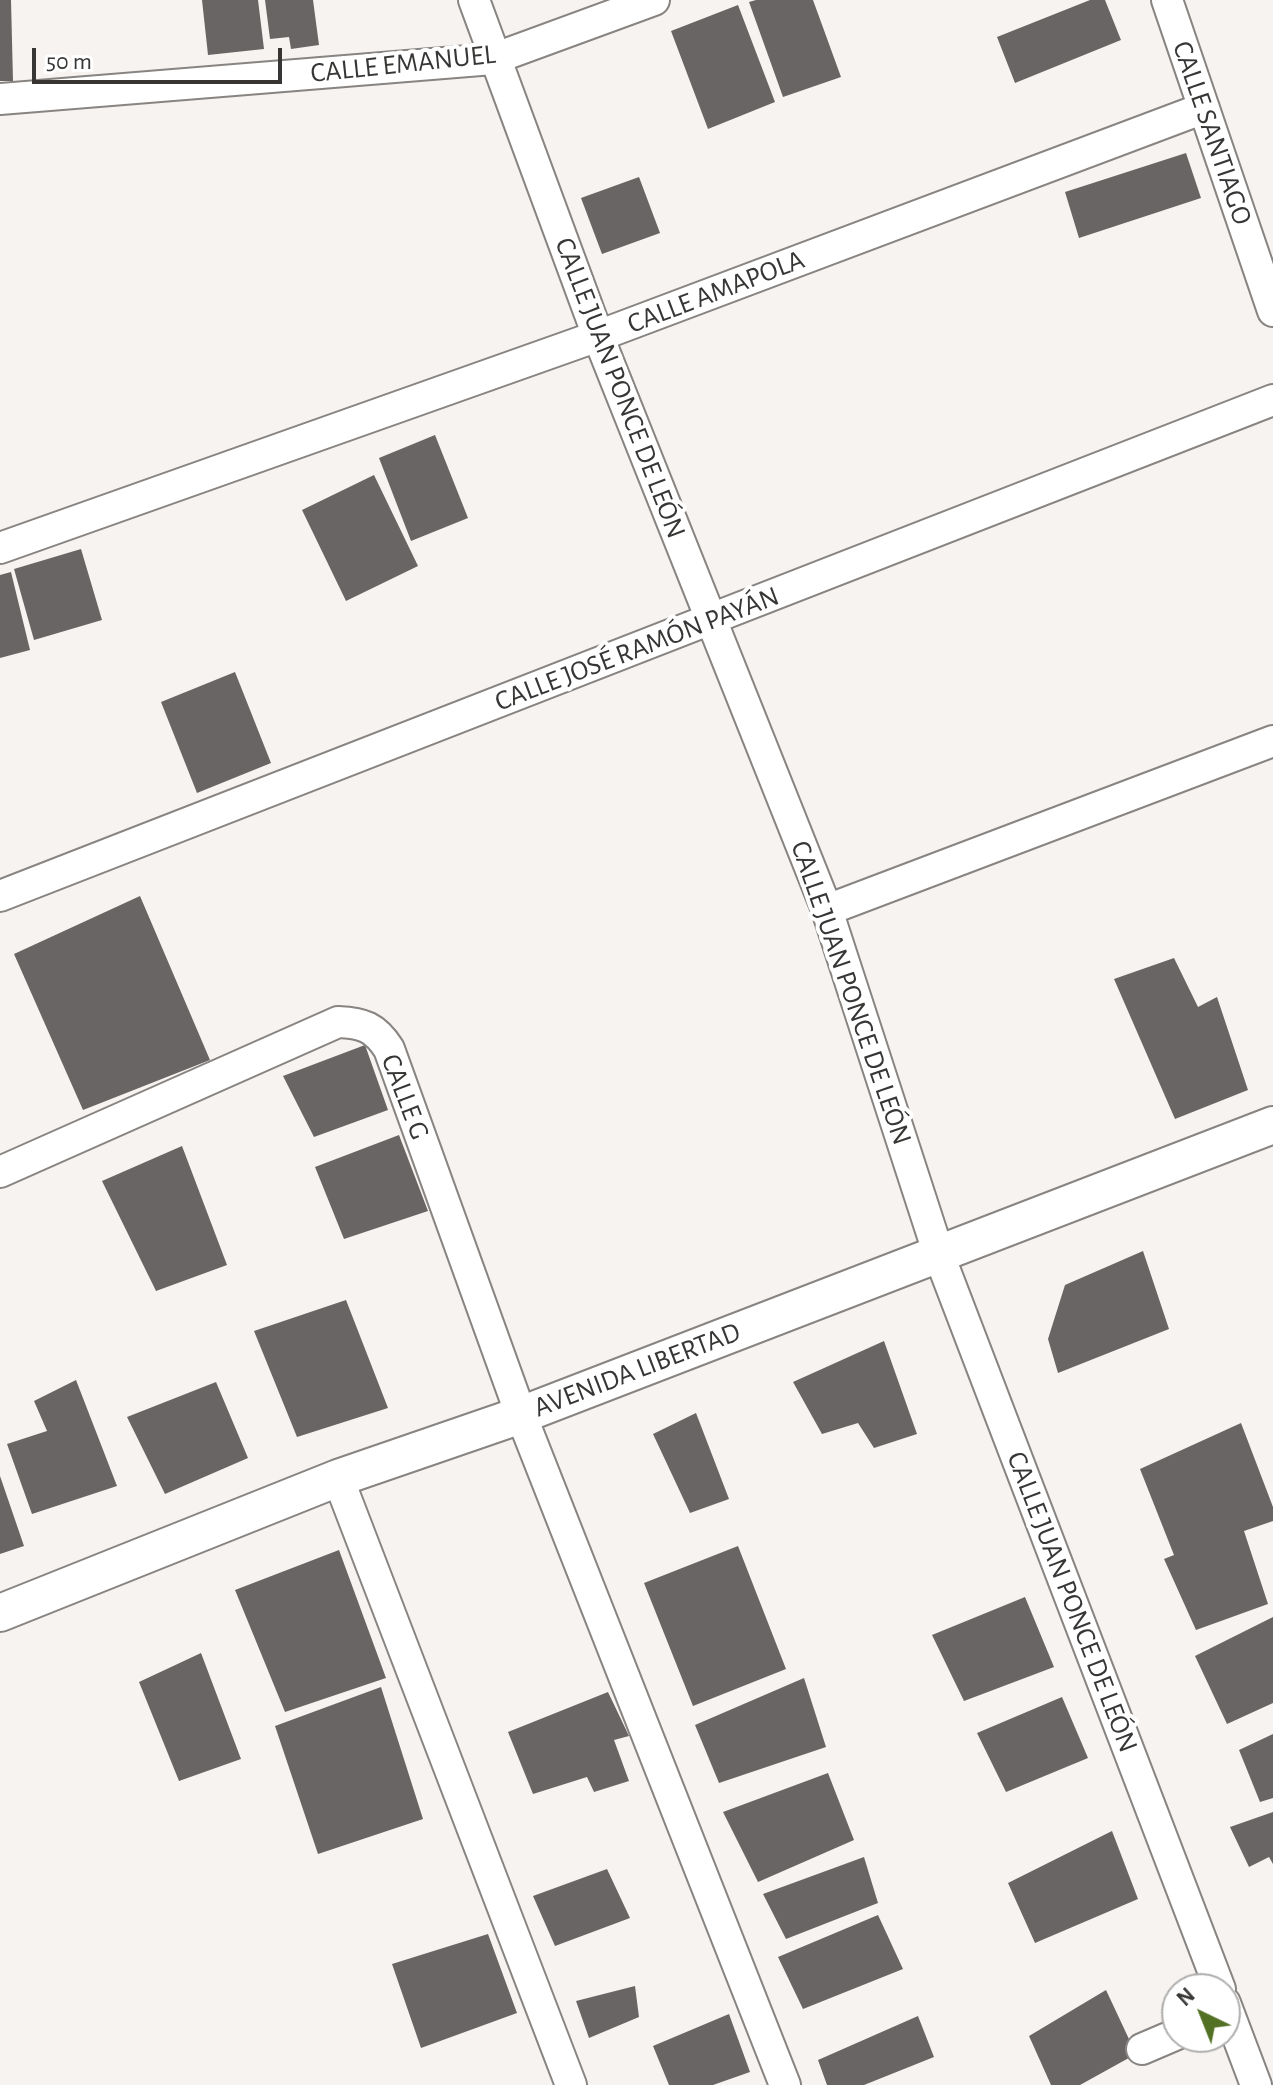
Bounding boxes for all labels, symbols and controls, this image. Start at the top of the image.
scale bar [36,32,286,82]
street label: CALLE SANTIAGO [1165,37,1259,229]
street label: CALLE EMANUEL [309,38,497,90]
text: 50 m [46,50,92,74]
street label: CALLE JUAN PONCE DE LEÓN [547,233,693,543]
street label: CALLE AMAPOLA [623,243,809,341]
street label: CALLE JOSÉ RAMÓN PAYÁN [490,579,784,719]
street label: CALLE JUAN PONCE DE LEÓN [783,837,919,1149]
street label: CALLE G [373,1049,437,1145]
street label: AVENIDA LIBERTAD [529,1315,745,1425]
street label: CALLE JUAN PONCE DE LEÓN [999,1447,1145,1757]
north arrow [1161,1973,1241,2053]
text: N [1173,1984,1199,2010]

